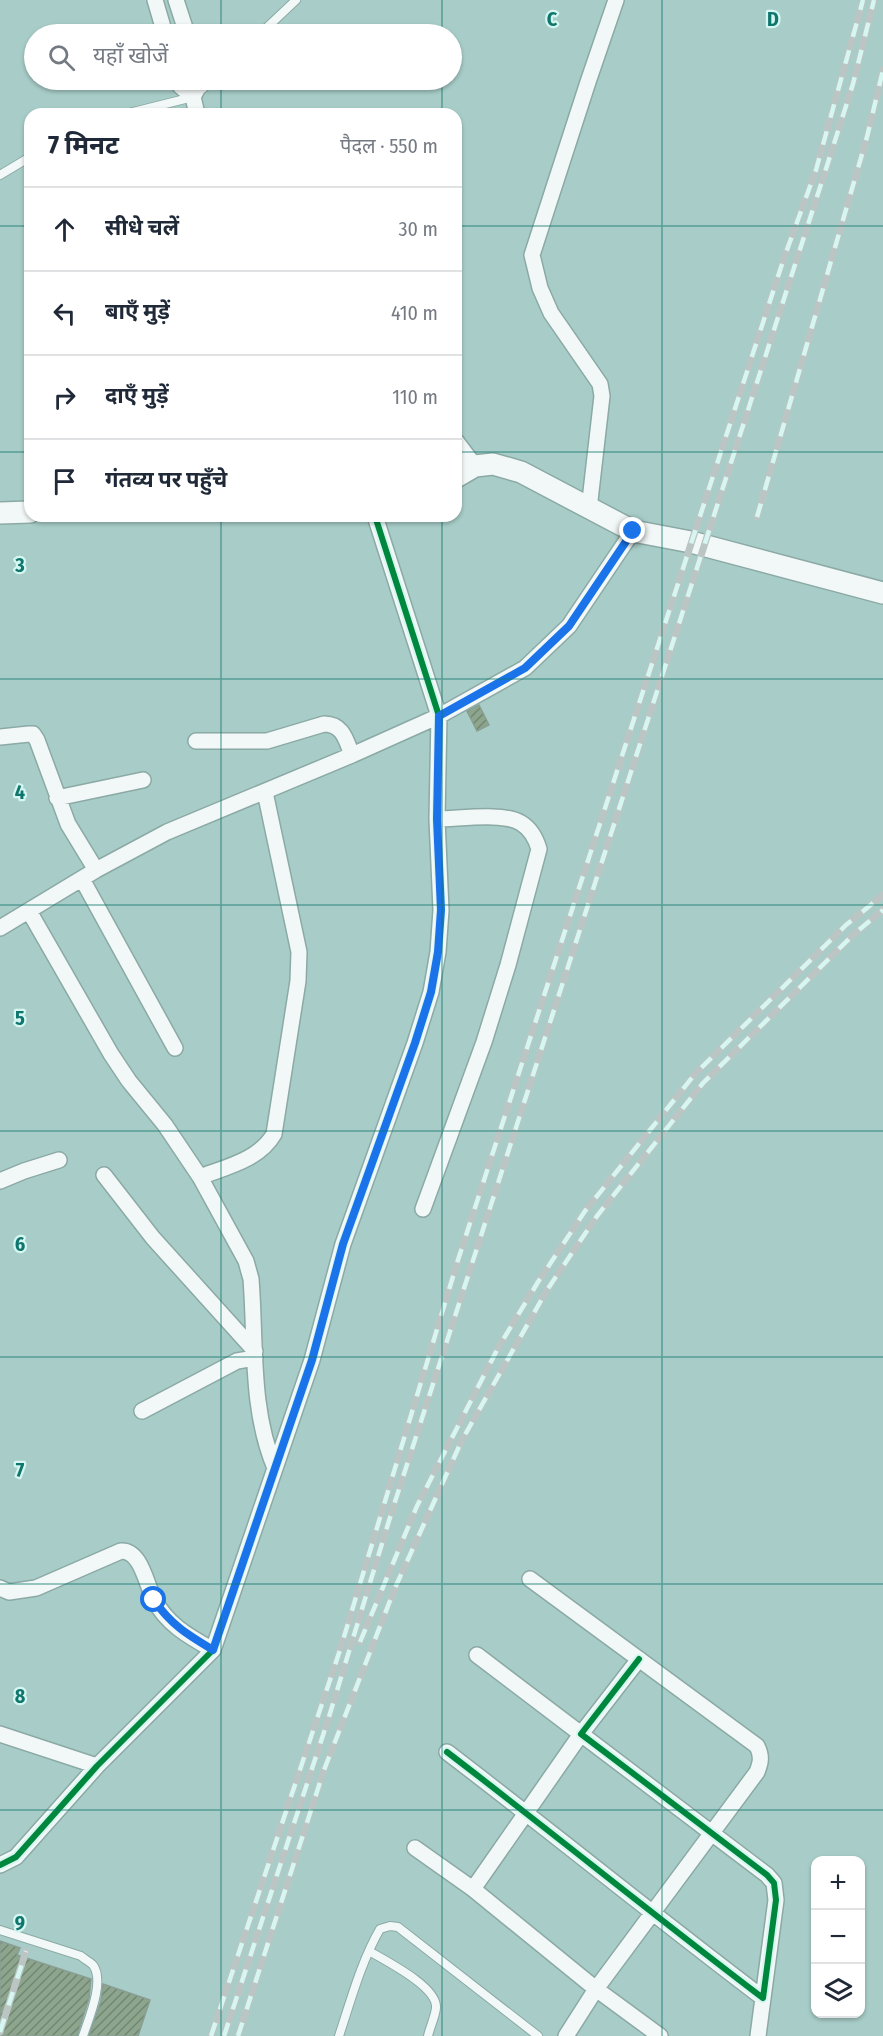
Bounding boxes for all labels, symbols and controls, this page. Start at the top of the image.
text: C [547,7,558,31]
text: D [767,7,779,31]
search box [24,24,462,90]
icon: search [45,41,78,74]
text: यहाँ खोजें [93,42,168,69]
text: 7 मिनट [48,130,119,161]
text: पैदल · 550 m [340,134,438,158]
icon: ahead [48,213,81,246]
text: सीधे चलें [105,214,179,241]
text: 30 m [398,217,438,241]
icon: left [48,297,81,330]
text: बाएँ मुड़ें [105,298,170,325]
text: 410 m [391,301,438,325]
icon: right [48,381,81,414]
text: दाएँ मुड़ें [105,382,169,409]
text: 110 m [392,385,438,409]
icon: arrive [48,465,81,498]
text: गंतव्य पर पहुँचे [105,466,227,493]
route end [619,517,645,543]
text: 3 [14,553,25,577]
text: 4 [15,780,25,804]
text: 5 [15,1006,25,1030]
text: 6 [15,1232,25,1256]
text: 7 [16,1458,25,1482]
route start [140,1586,166,1612]
text: 8 [15,1684,26,1708]
map controls [811,1856,865,2018]
button: + [811,1856,865,1910]
button: − [811,1910,865,1964]
text: 9 [15,1911,25,1935]
button: layers [811,1964,865,2018]

